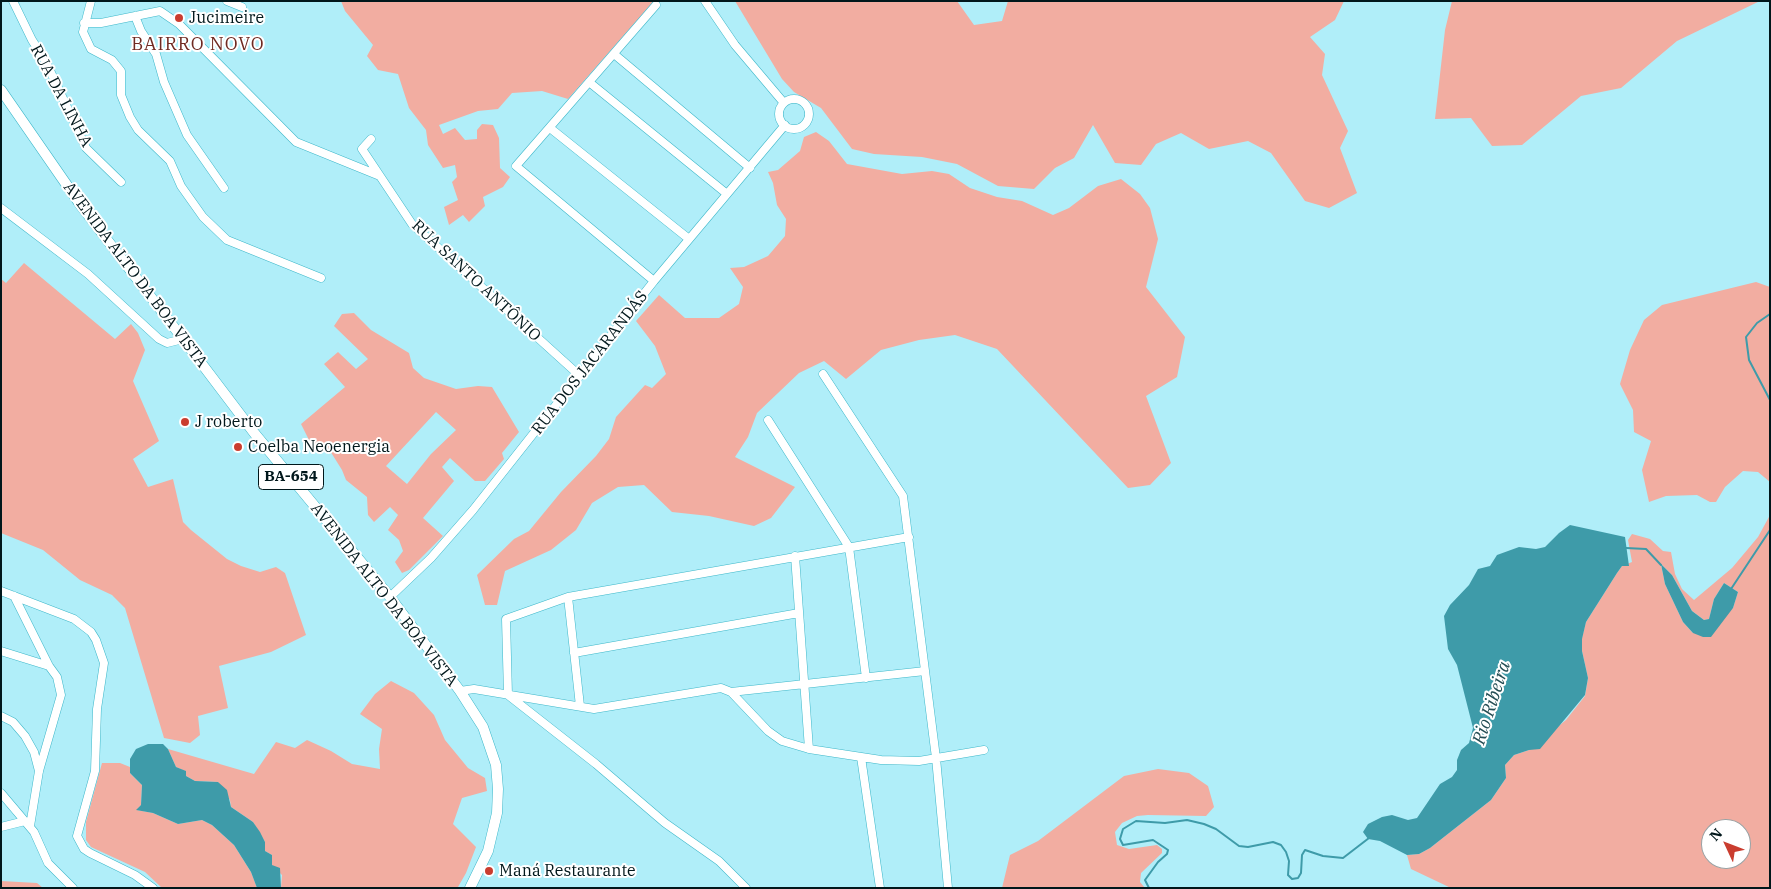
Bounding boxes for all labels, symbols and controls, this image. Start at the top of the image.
place label: Jucimeire [189,8,264,28]
marker: Jucimeire [173,12,185,24]
district label: BAIRRO NOVO [130,34,266,56]
street label: RUA DA LINHA [26,41,96,151]
street label: AVENIDA ALTO DA BOA VISTA [59,178,211,372]
street label: RUA SANTO ANTÔNIO [408,216,544,346]
street label: RUA DOS JACARANDÁS [528,287,652,439]
place label: J roberto [195,412,262,432]
marker: J roberto [179,416,191,428]
place label: Coelba Neoenergia [248,437,390,457]
marker: Coelba Neoenergia [232,441,244,453]
road number: BA-654 [258,464,324,490]
street label: AVENIDA ALTO DA BOA VISTA [306,499,462,691]
water label: Rio Ribeira [1468,659,1516,747]
north arrow [1701,819,1751,869]
text: N [1705,824,1726,845]
place label: Maná Restaurante [499,861,636,881]
marker: Maná Restaurante [483,865,495,877]

